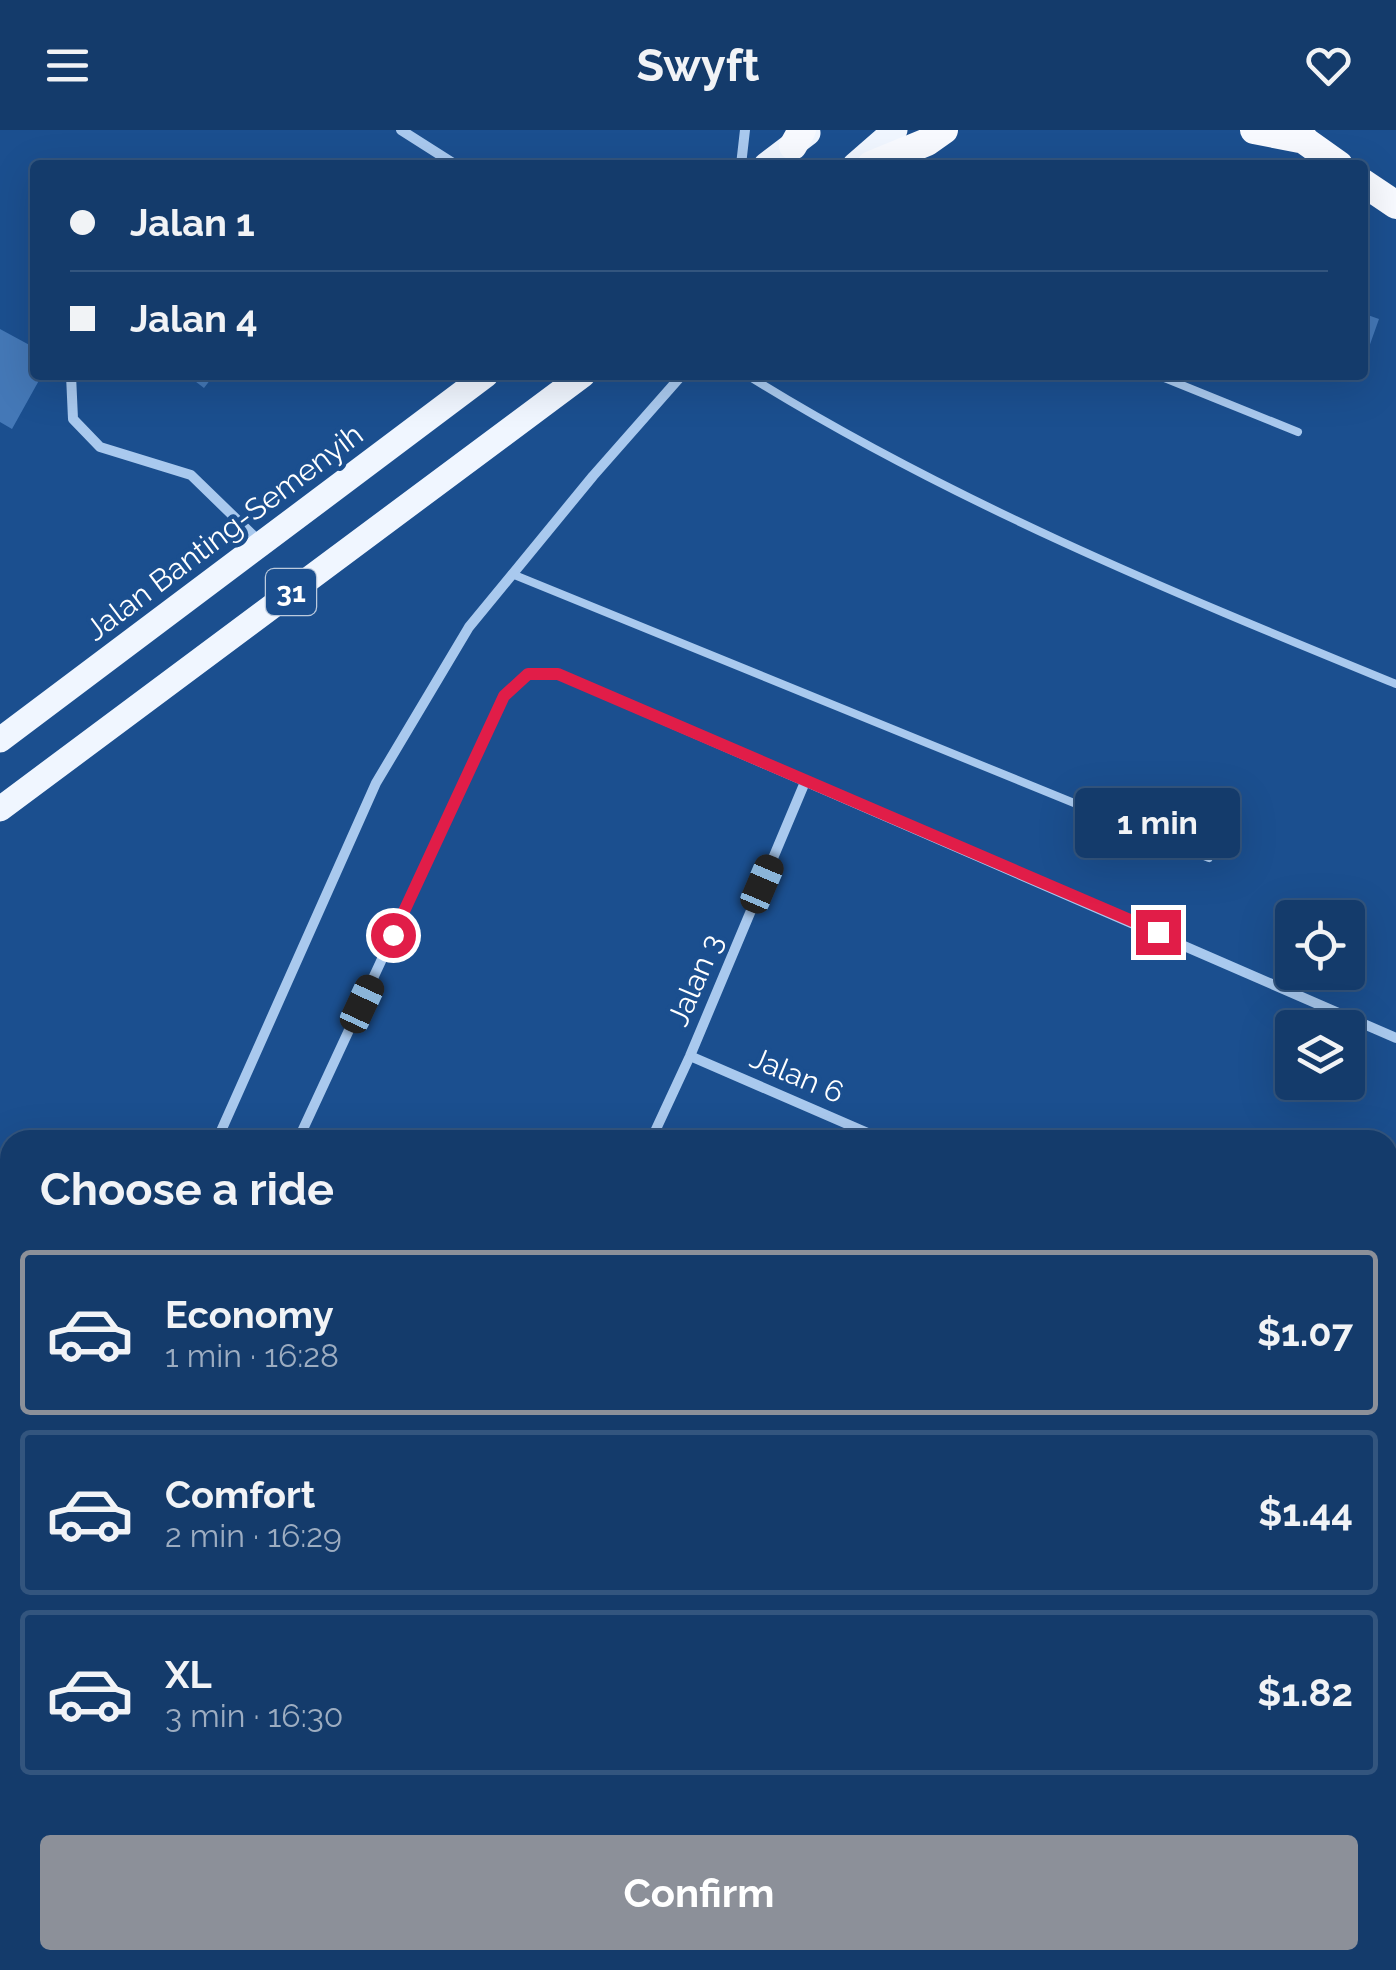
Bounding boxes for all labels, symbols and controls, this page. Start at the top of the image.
icon: menu [40,38,95,93]
icon: heart [1301,38,1356,93]
text: Swyft [636,39,760,92]
text: Jalan 1 [130,200,255,245]
text: Jalan 4 [130,296,258,341]
street label: Jalan Banting-Semenyih [79,416,369,648]
road number: 31 [266,569,316,615]
callout: 1 min [1076,787,1240,857]
text: 1 min [1117,804,1198,841]
car [736,851,788,917]
map controls [1275,900,1365,1100]
button: locate [1275,900,1365,990]
route end [1136,910,1181,955]
route start [371,913,416,958]
street label: Jalan 3 [660,929,730,1031]
car [336,970,388,1038]
button: layers [1275,1010,1365,1100]
street label: Jalan 6 [745,1040,849,1110]
text: Choose a ride [40,1163,334,1216]
icon: car [45,1288,135,1378]
text: Economy [165,1292,334,1337]
text: $1.07 [1257,1310,1353,1355]
text: 1 min · 16:28 [165,1337,339,1374]
icon: car [45,1468,135,1558]
text: Comfort [165,1472,315,1517]
text: $1.44 [1258,1490,1353,1535]
text: 2 min · 16:29 [165,1517,342,1554]
icon: car [45,1648,135,1738]
text: XL [165,1652,212,1697]
text: $1.82 [1257,1670,1353,1715]
text: 3 min · 16:30 [165,1697,343,1734]
button: Confirm [40,1835,1358,1950]

